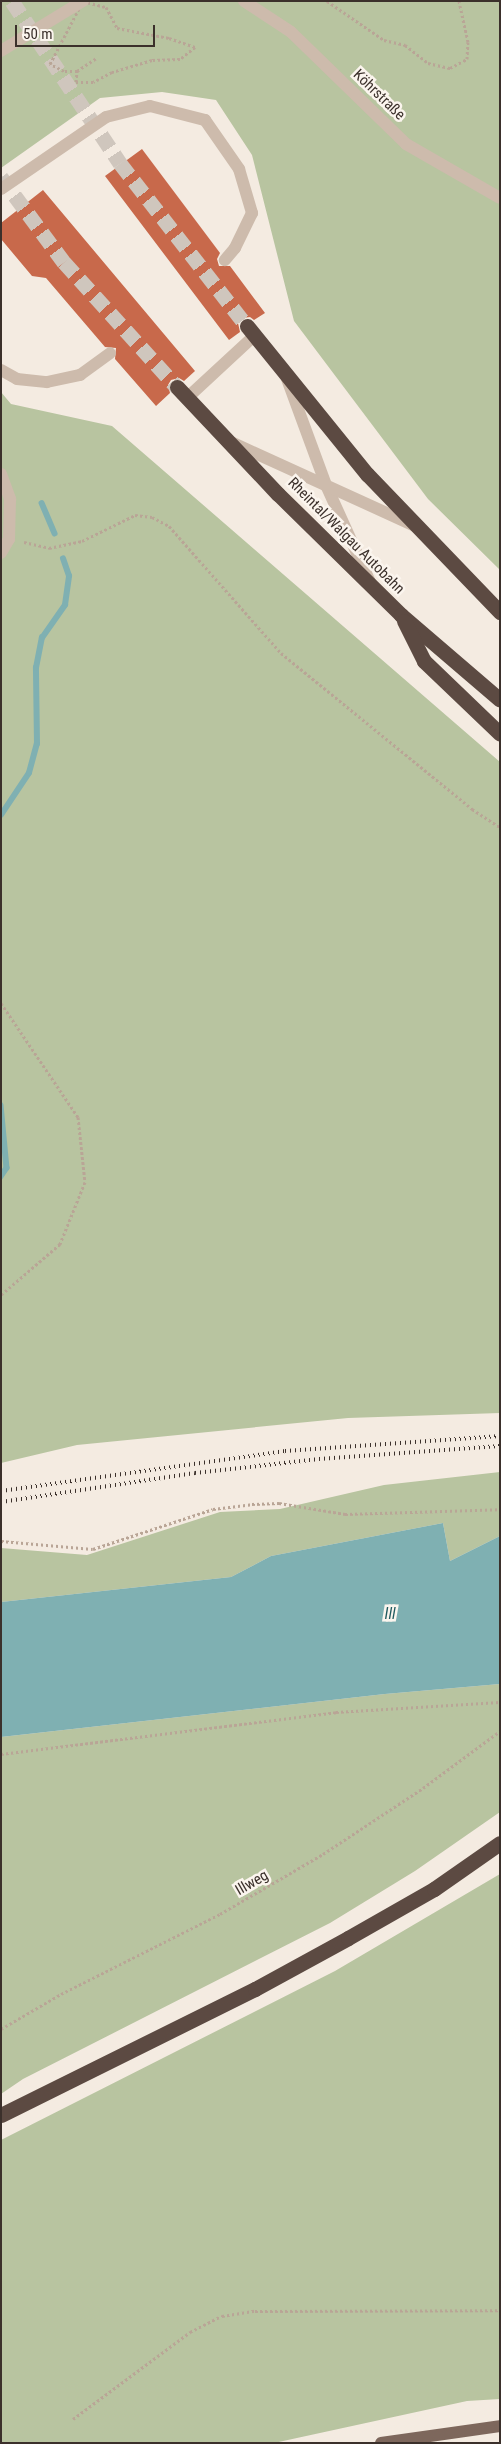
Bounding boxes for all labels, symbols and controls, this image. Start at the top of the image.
scale bar [18,15,158,47]
text: 50 m [23,25,53,43]
street label: Köhrstraße [349,66,409,124]
street label: Rheintal/Walgau Autobahn [284,474,408,598]
water label: Ill [384,1604,396,1624]
street label: Illweg [232,1867,272,1899]

